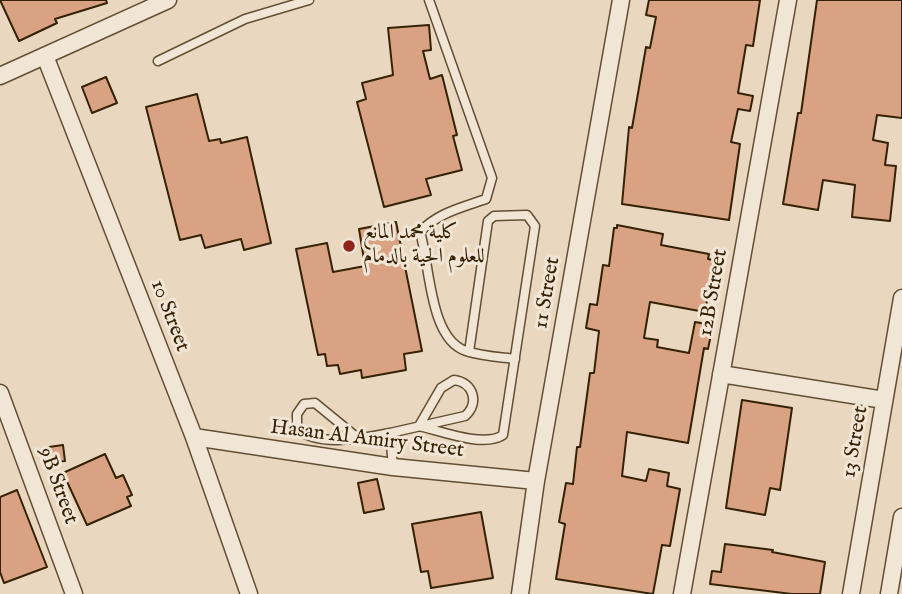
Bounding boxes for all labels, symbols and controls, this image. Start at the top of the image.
place label: كلية محمد المانع للعلوم الحية بالدمام [363,221,485,271]
marker: كلية محمد المانع للعلوم الحية بالدمام [341,238,357,254]
street label: 12B Street [694,247,734,339]
street label: 11 Street [529,255,567,331]
street label: 10 Street [144,277,194,355]
street label: 13 Street [837,404,875,480]
street label: Hasan Al Amiry Street [269,416,465,464]
street label: 9B Street [32,444,82,528]

